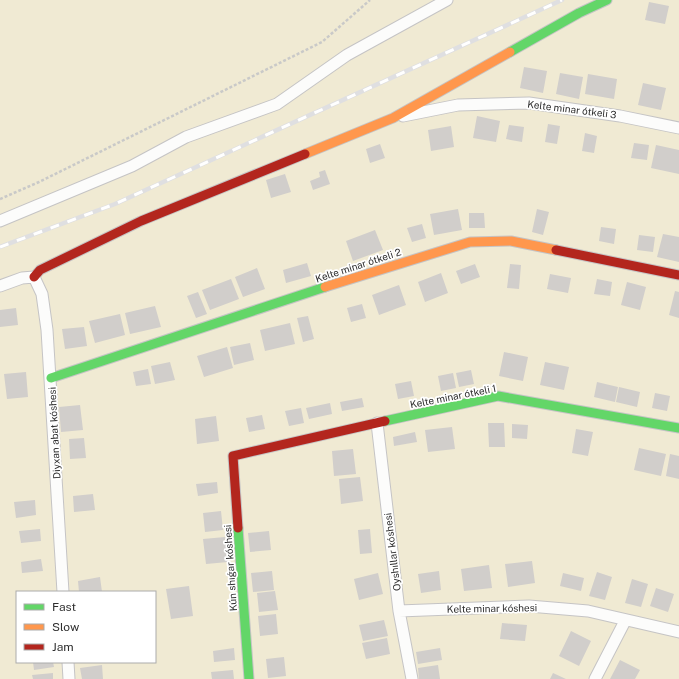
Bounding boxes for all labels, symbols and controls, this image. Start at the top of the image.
street label: Kelte minar ótkeli 3 [527,98,617,120]
street label: Kelte minar ótkeli 2 [314,245,402,285]
street label: Kelte minar ótkeli 1 [409,382,497,410]
street label: Diyxan abat kóshesi [46,387,62,479]
street label: Oyshıllar kóshesi [381,512,403,592]
street label: Kún shıǵar kóshesi [221,524,239,612]
legend [16,591,156,663]
text: Fast [52,600,77,614]
street label: Kelte minar kóshesi [447,601,537,615]
text: Slow [52,620,80,634]
text: Jam [52,640,74,654]

